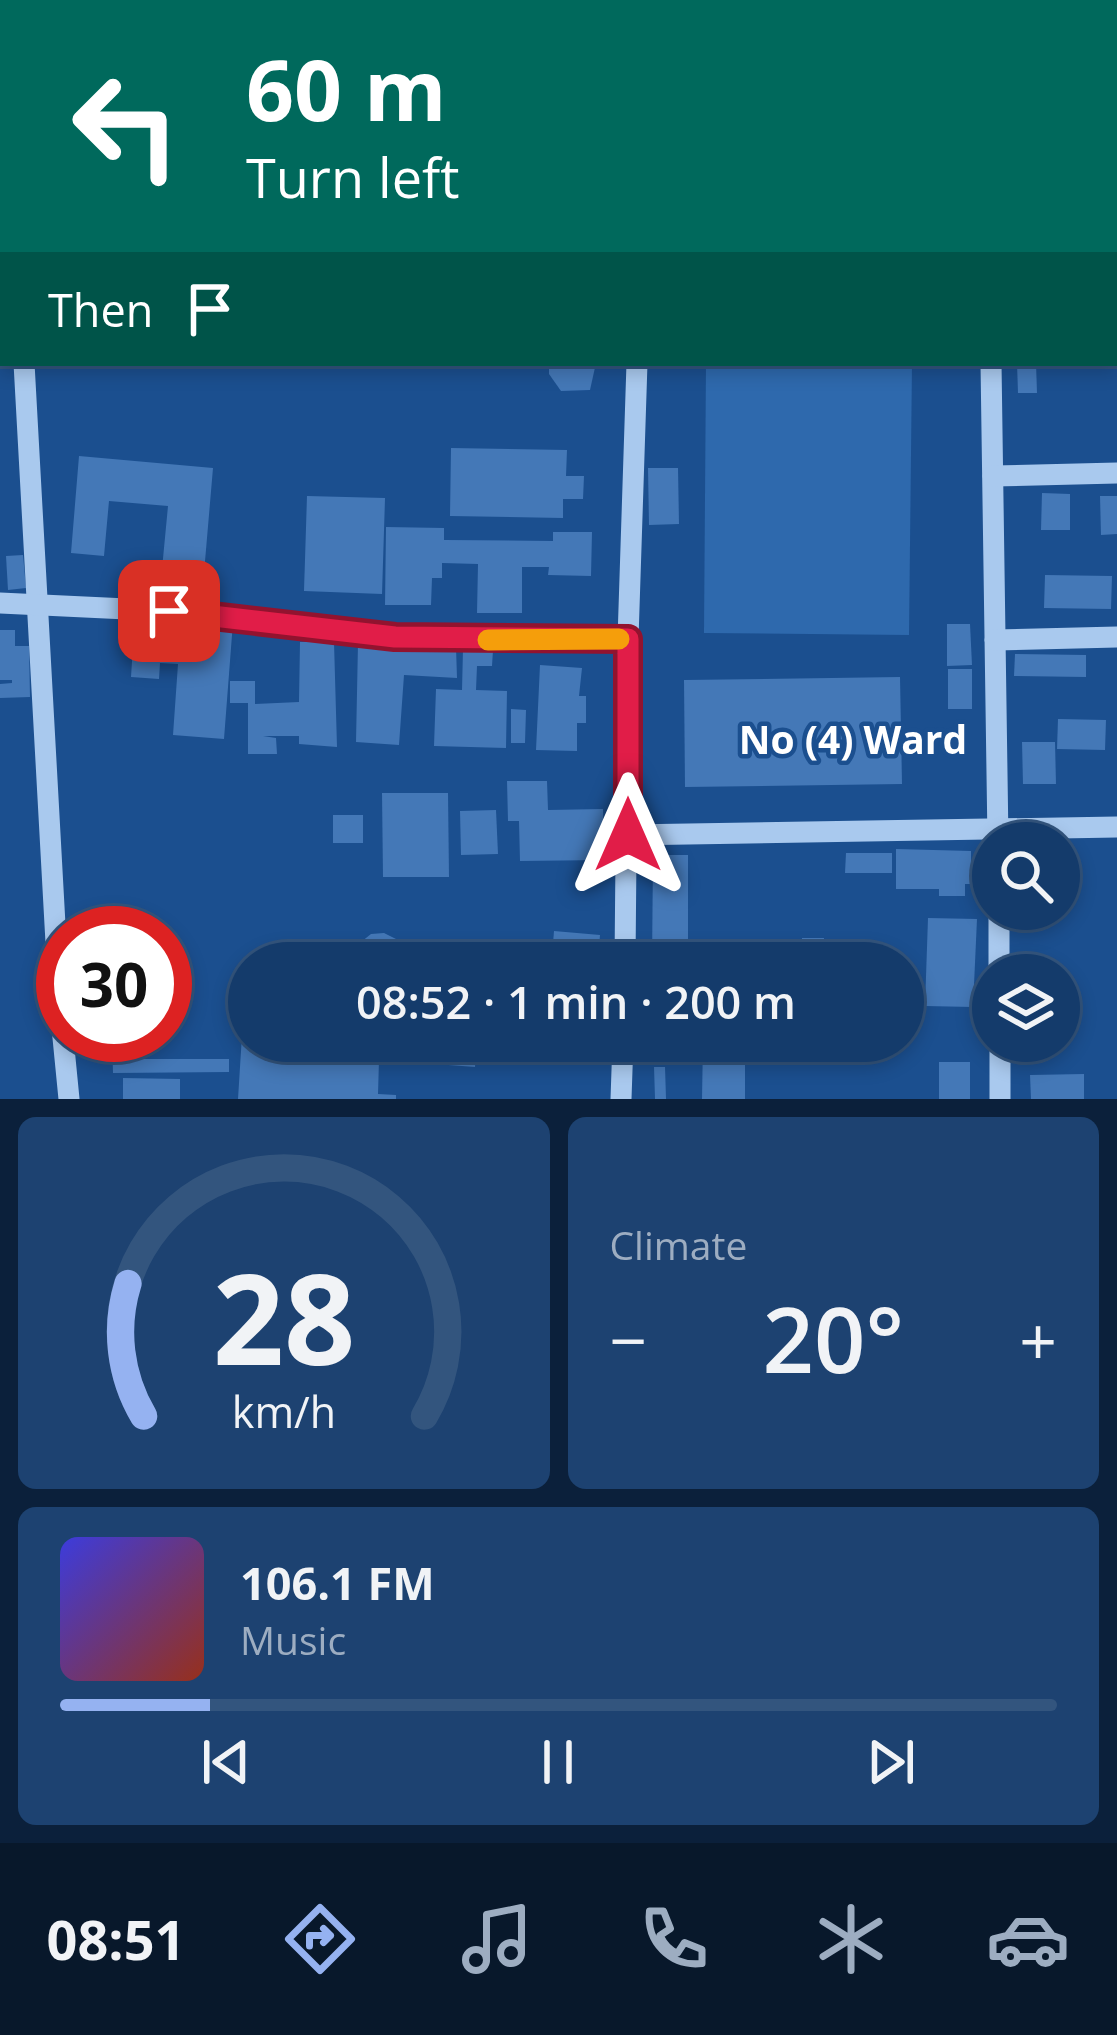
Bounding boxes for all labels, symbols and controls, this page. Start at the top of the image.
text: 60 m [246,31,446,146]
icon: left [48,48,204,204]
text: Turn left [246,140,459,214]
icon: arrive [177,276,243,342]
text: Then [48,279,153,340]
pin [118,560,220,662]
icon: arrive [136,578,202,644]
district label: No (4) Ward [739,712,967,765]
position arrow [565,772,691,898]
map controls [972,822,1080,1062]
button: search [972,822,1080,930]
speed limit sign: 30 [36,906,192,1062]
button: layers [972,954,1080,1062]
text: 08:52 · 1 min · 200 m [356,971,796,1032]
text: Climate [610,1218,747,1271]
text: 28 [212,1232,355,1402]
text: 20° [763,1277,904,1399]
text: − [610,1294,647,1384]
text: + [1019,1294,1057,1384]
text: km/h [232,1382,336,1441]
text: 106.1 FM [240,1552,435,1613]
text: Music [240,1613,346,1666]
icon: previous [193,1729,259,1795]
icon: pause [525,1729,591,1795]
icon: next [858,1729,924,1795]
icon: directions [278,1897,362,1981]
icon: music [455,1897,539,1981]
icon: phone [632,1897,716,1981]
icon: climate [809,1897,893,1981]
icon: car [986,1897,1070,1981]
text: 08:51 [47,1902,185,1976]

